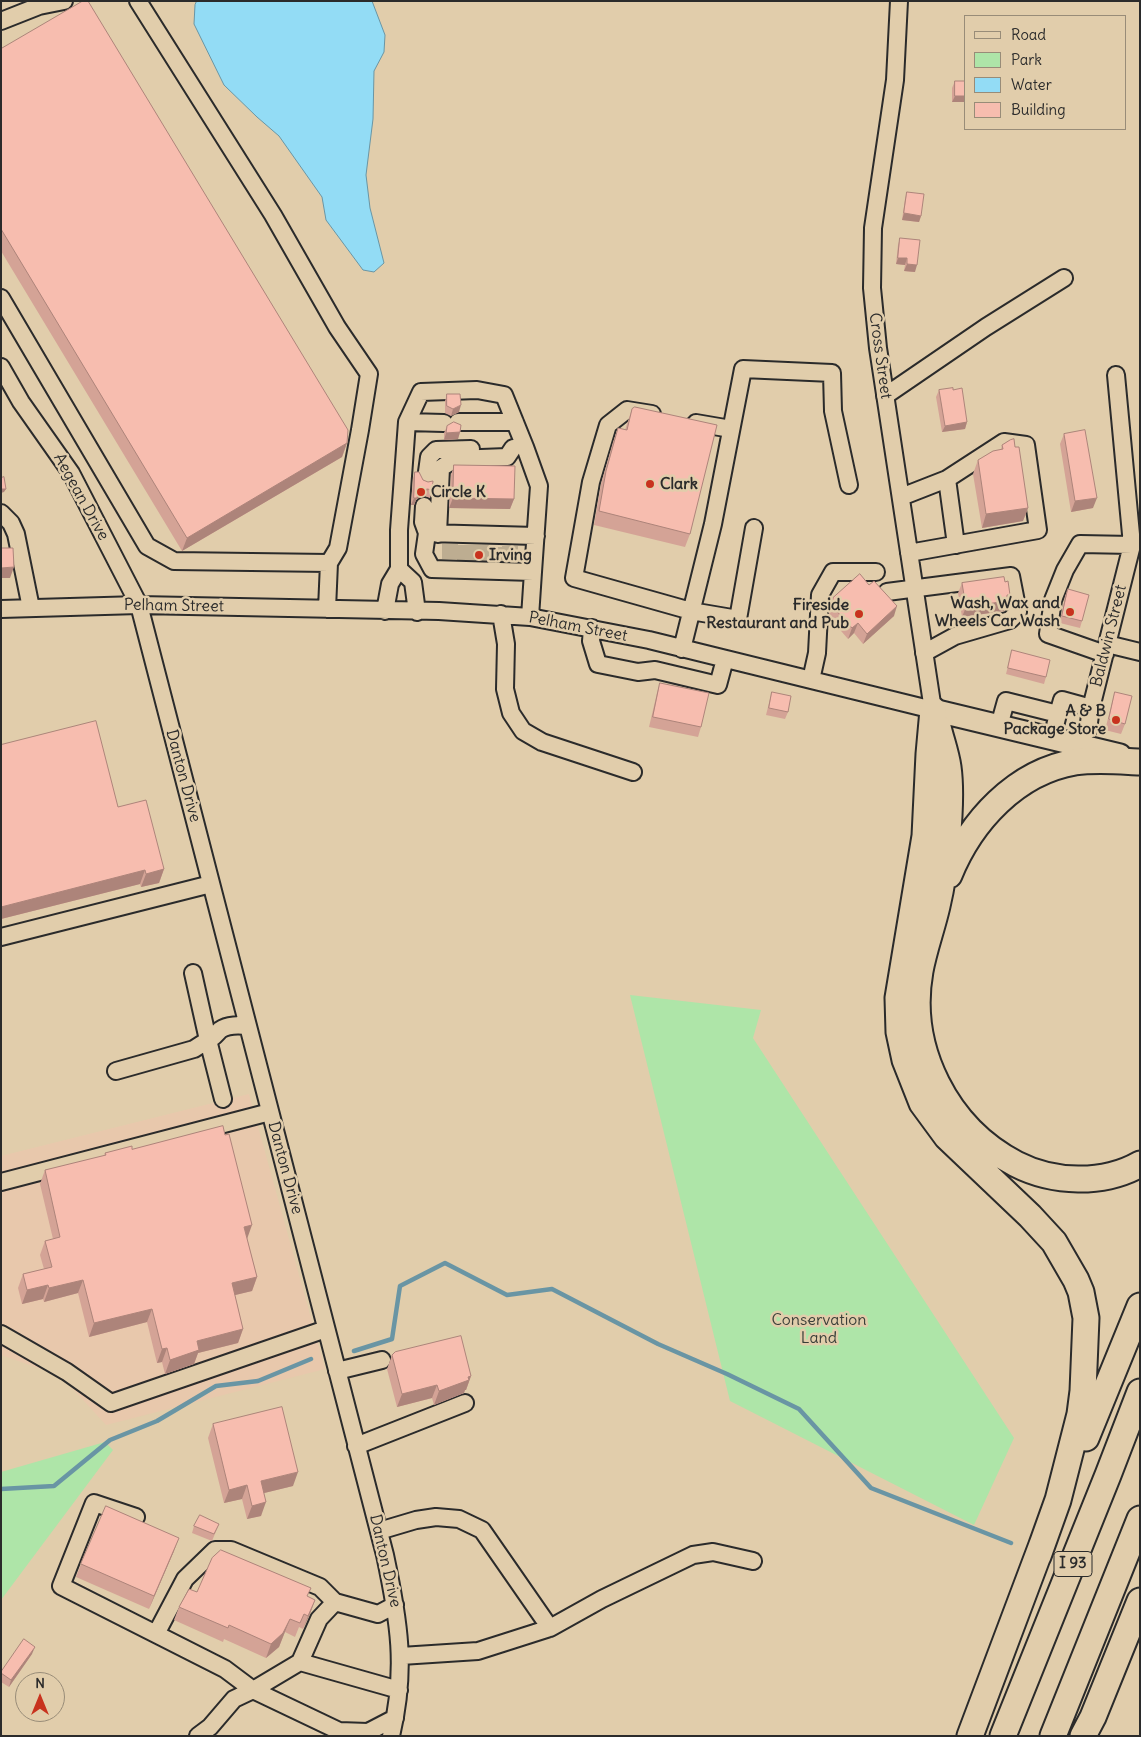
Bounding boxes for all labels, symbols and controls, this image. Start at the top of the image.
legend [964,15,1126,130]
text: Road [1011,25,1046,44]
text: Park [1011,50,1042,69]
text: Water [1011,75,1052,94]
text: Building [1011,100,1066,119]
street label: Cross Street [864,312,896,400]
street label: Aegean Drive [49,450,113,544]
place label: Clark [660,474,698,494]
marker: Clark [644,478,656,490]
place label: Circle K [431,482,486,502]
marker: Circle K [415,486,427,498]
place label: Irving [489,545,532,565]
marker: Irving [473,549,485,561]
street label: Baldwin Street [1087,583,1131,689]
place label: Wash, Wax and Wheels Car Wash [935,593,1060,631]
place label: Fireside Restaurant and Pub [706,595,849,633]
street label: Pelham Street [124,596,224,616]
marker: Wash, Wax and Wheels Car Wash [1064,606,1076,618]
street label: Pelham Street [527,608,629,646]
marker: Fireside Restaurant and Pub [853,608,865,620]
place label: A & B Package Store [1003,701,1106,739]
marker: A & B Package Store [1110,714,1122,726]
street label: Danton Drive [161,728,205,824]
street label: Danton Drive [263,1120,307,1216]
park label: Conservation Land [771,1310,867,1348]
street label: Danton Drive [365,1513,405,1609]
road number: I 93 [1054,1552,1092,1576]
north arrow [15,1672,65,1722]
text: N [35,1674,45,1692]

